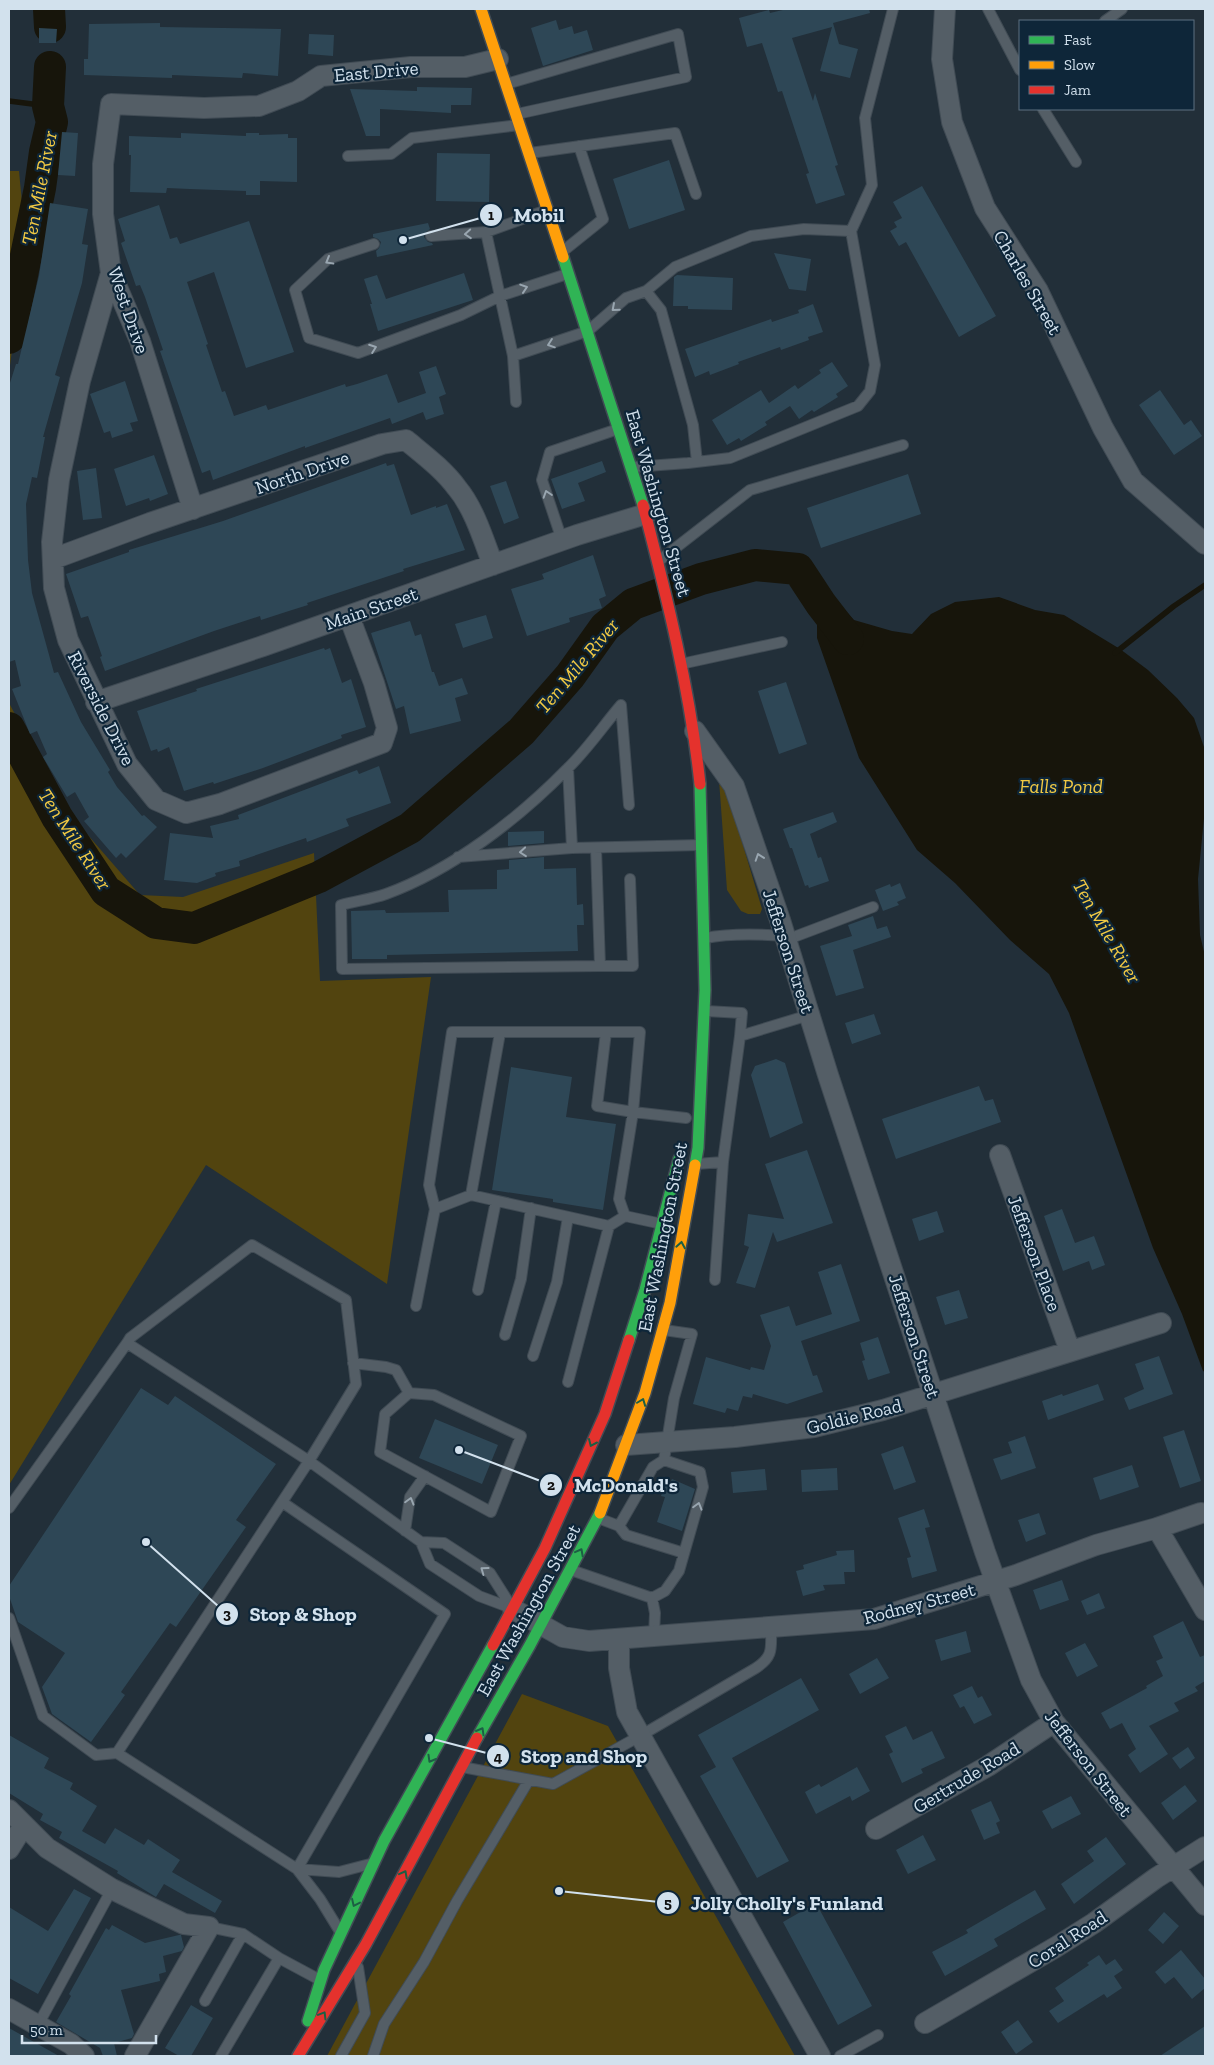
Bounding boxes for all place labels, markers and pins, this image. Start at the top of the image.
callout: Mobil [479,198,574,233]
callout: McDonald's [539,1467,687,1502]
callout: Stop & Shop [214,1596,366,1631]
callout: Stop and Shop [486,1739,657,1774]
callout: Jolly Cholly's Funland [656,1885,893,1920]

